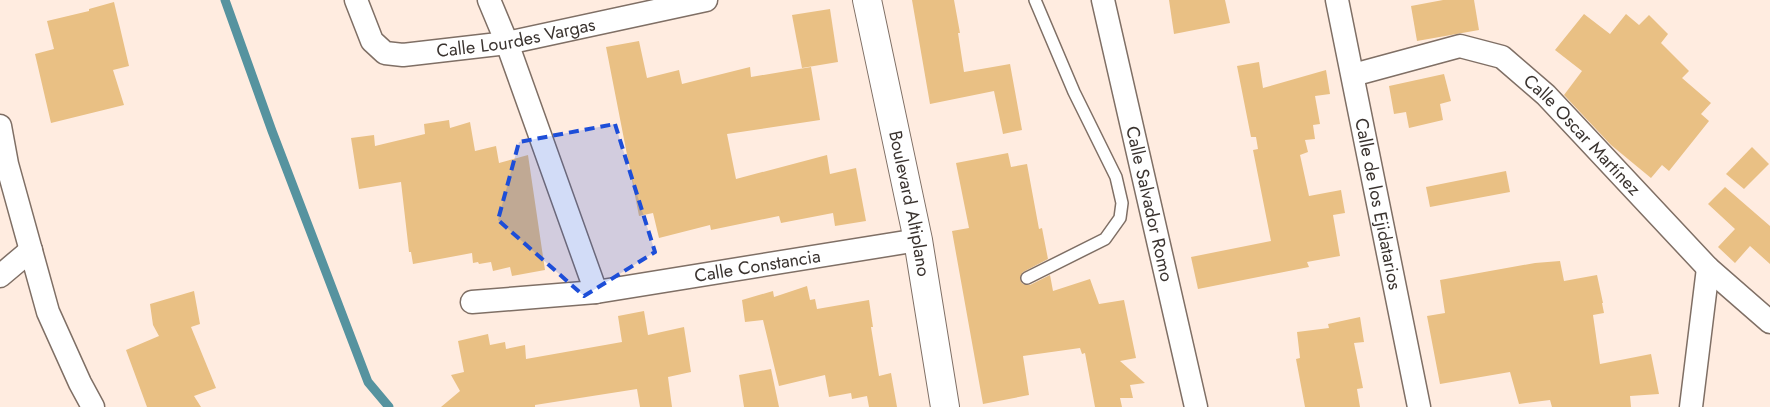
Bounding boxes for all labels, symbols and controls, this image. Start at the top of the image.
street label: Calle Lourdes Vargas [435,11,598,64]
street label: Calle Oscar Martínez [1518,68,1647,202]
street label: Calle de los Ejidatarios [1348,116,1408,292]
street label: Calle Salvador Romo [1119,123,1180,284]
street label: Boulevard Altiplano [882,128,937,279]
street label: Calle Constancia [693,243,822,289]

